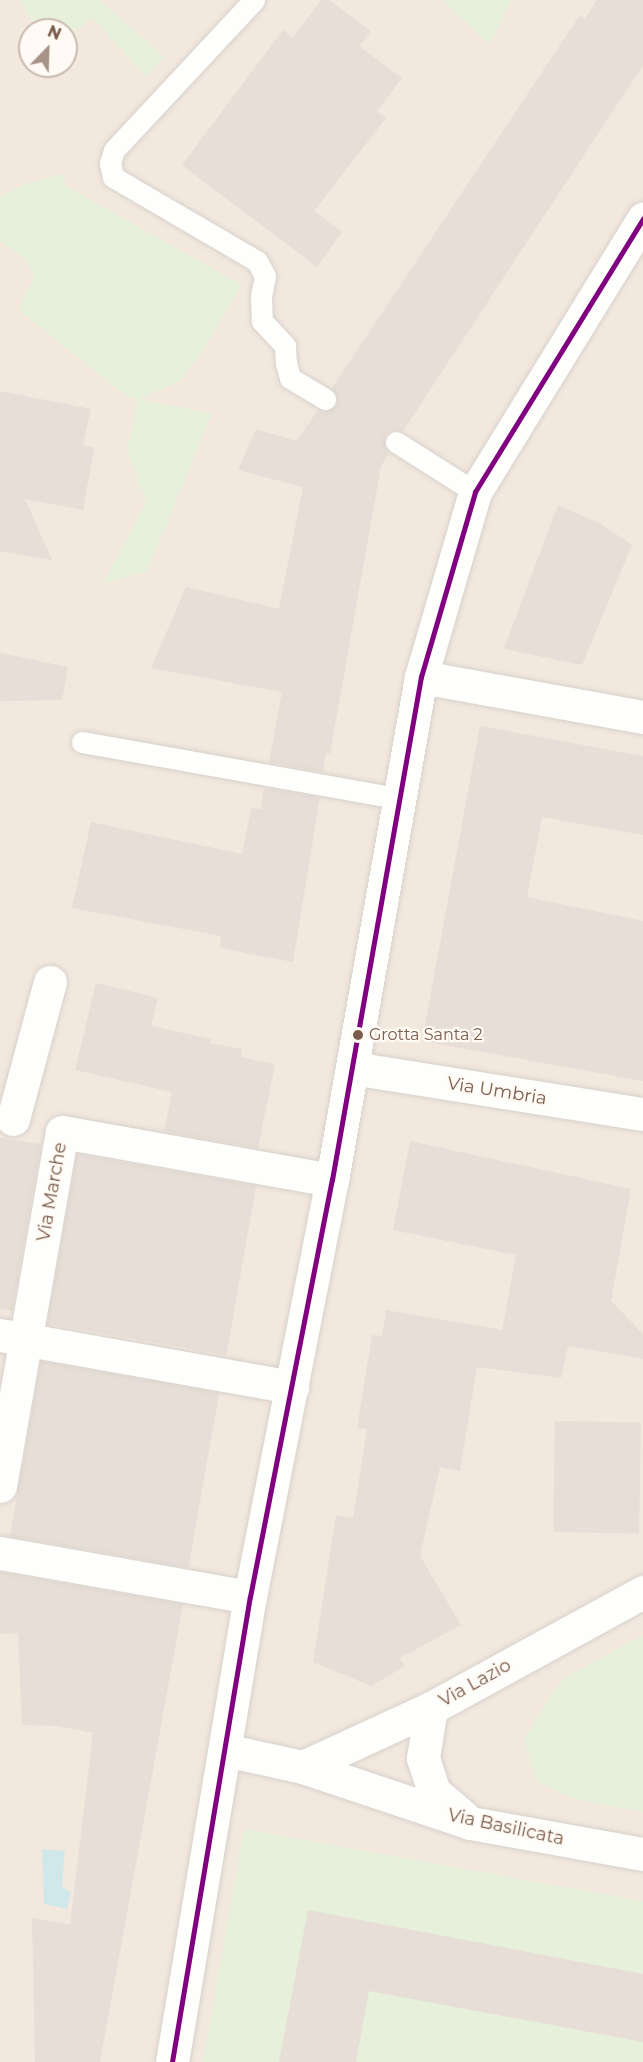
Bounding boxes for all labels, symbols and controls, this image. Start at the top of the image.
north arrow [18,18,78,78]
text: N [45,22,64,44]
place label: Grotta Santa 2 [369,1025,483,1045]
marker: Grotta Santa 2 [352,1029,364,1041]
street label: Via Umbria [446,1072,548,1110]
street label: Via Marche [33,1141,71,1243]
street label: Via Lazio [435,1654,515,1712]
street label: Via Basilicata [446,1804,566,1850]

